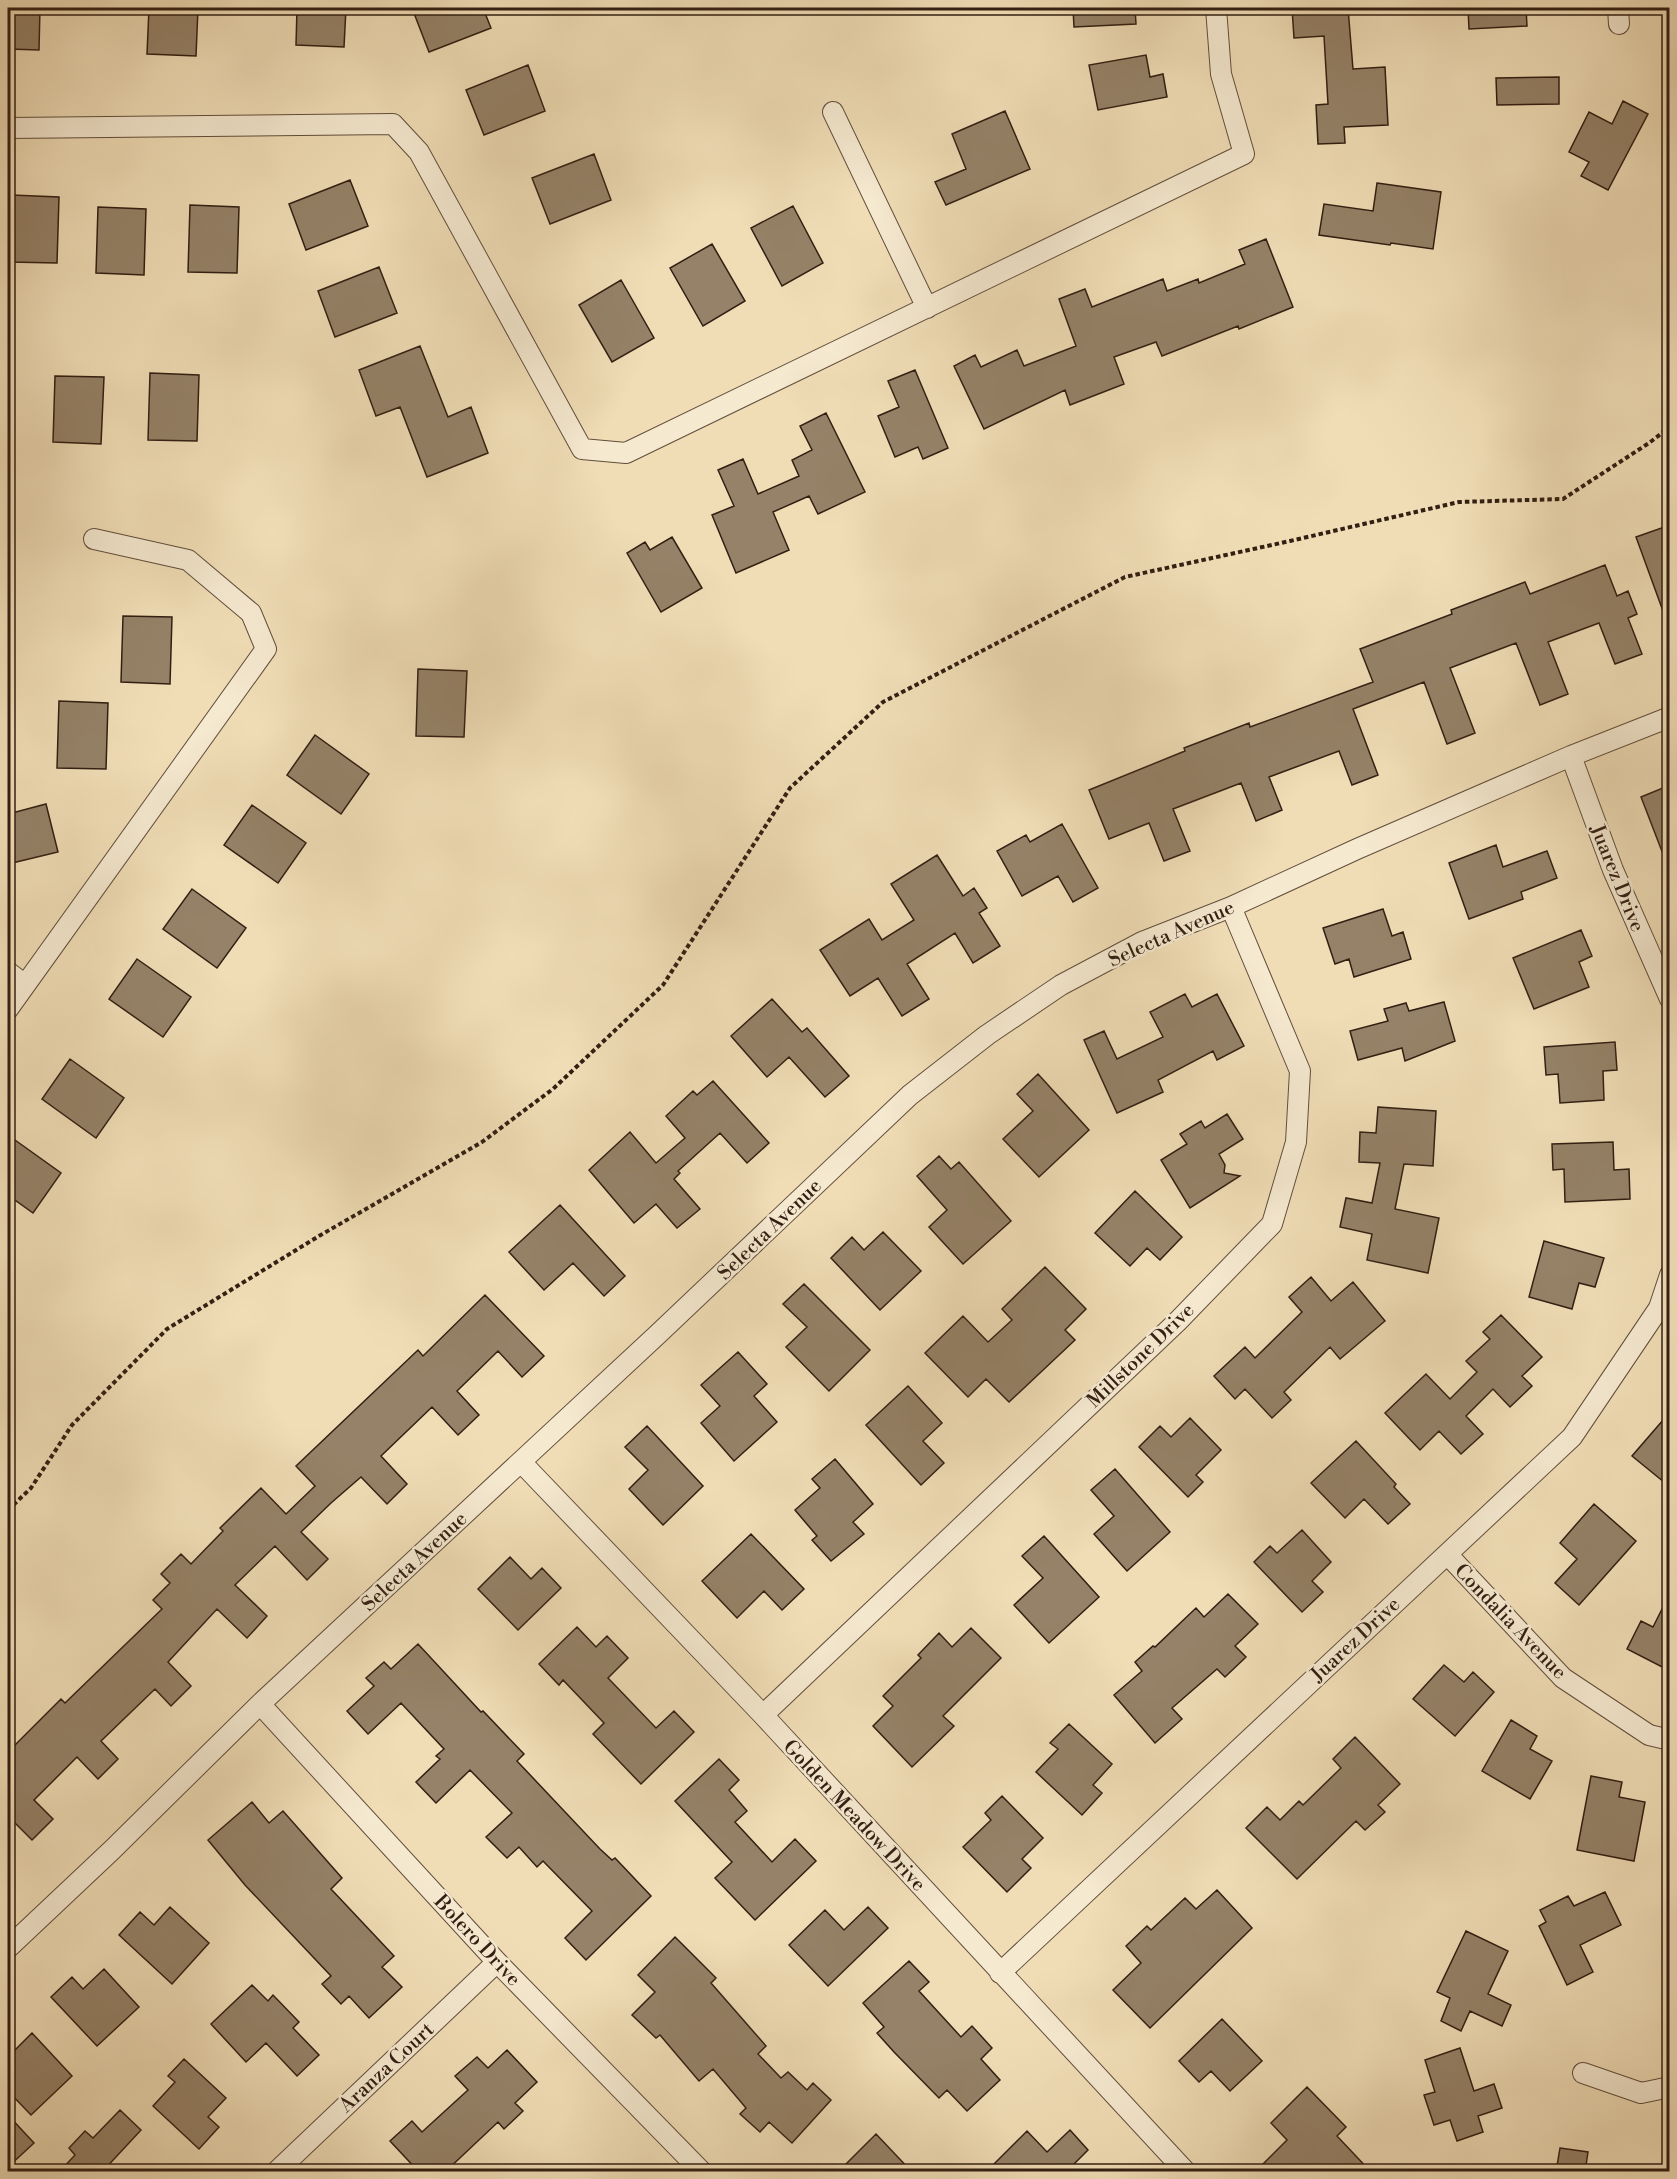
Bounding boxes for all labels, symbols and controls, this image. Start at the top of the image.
street label: Juarez Drive [1583,820,1649,936]
street label: Selecta Avenue [1105,895,1238,973]
street label: Selecta Avenue [713,1174,827,1286]
street label: Millstone Drive [1082,1298,1200,1414]
street label: Selecta Avenue [357,1507,473,1617]
street label: Condalia Avenue [1448,1559,1571,1685]
street label: Juarez Drive [1305,1592,1406,1689]
street label: Golden Meadow Drive [777,1735,931,1897]
street label: Bolero Drive [428,1889,526,1992]
street label: Aranza Court [334,2018,440,2119]

